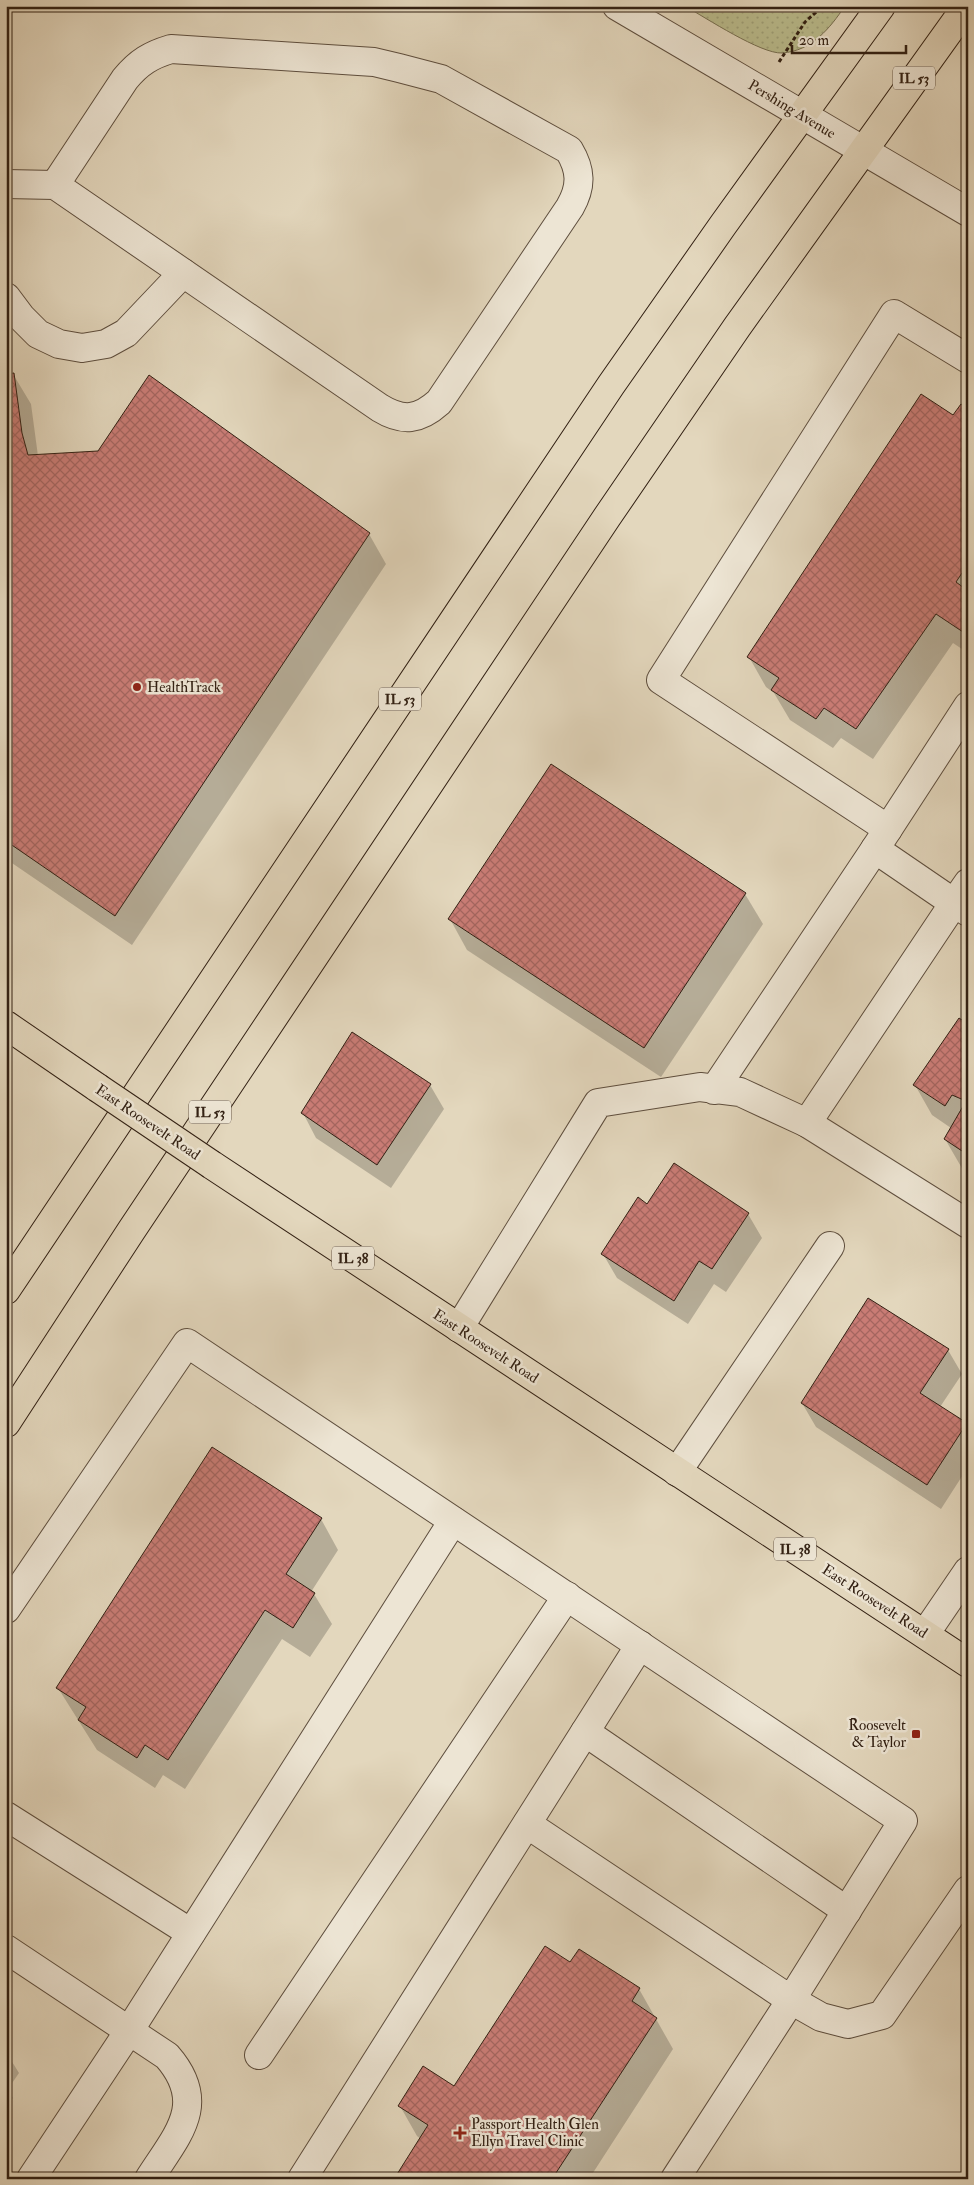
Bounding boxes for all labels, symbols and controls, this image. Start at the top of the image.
scale bar [792,22,905,54]
text: 20 m [799,31,829,50]
road number: IL 53 [893,66,935,90]
street label: Pershing Avenue [744,76,839,143]
place label: HealthTrack [147,678,221,697]
marker: HealthTrack [131,681,143,693]
road number: IL 53 [379,688,421,711]
street label: East Roosevelt Road [92,1080,204,1165]
road number: IL 53 [189,1100,231,1124]
road number: IL 38 [332,1246,374,1270]
street label: East Roosevelt Road [429,1305,543,1388]
road number: IL 38 [774,1538,816,1560]
street label: East Roosevelt Road [818,1560,932,1643]
place label: Roosevelt & Taylor [848,1716,906,1752]
marker: Roosevelt & Taylor [910,1728,922,1740]
place label: Passport Health Glen Ellyn Travel Clinic [471,2115,599,2151]
marker: Passport Health Glen Ellyn Travel Clinic [453,2126,467,2140]

